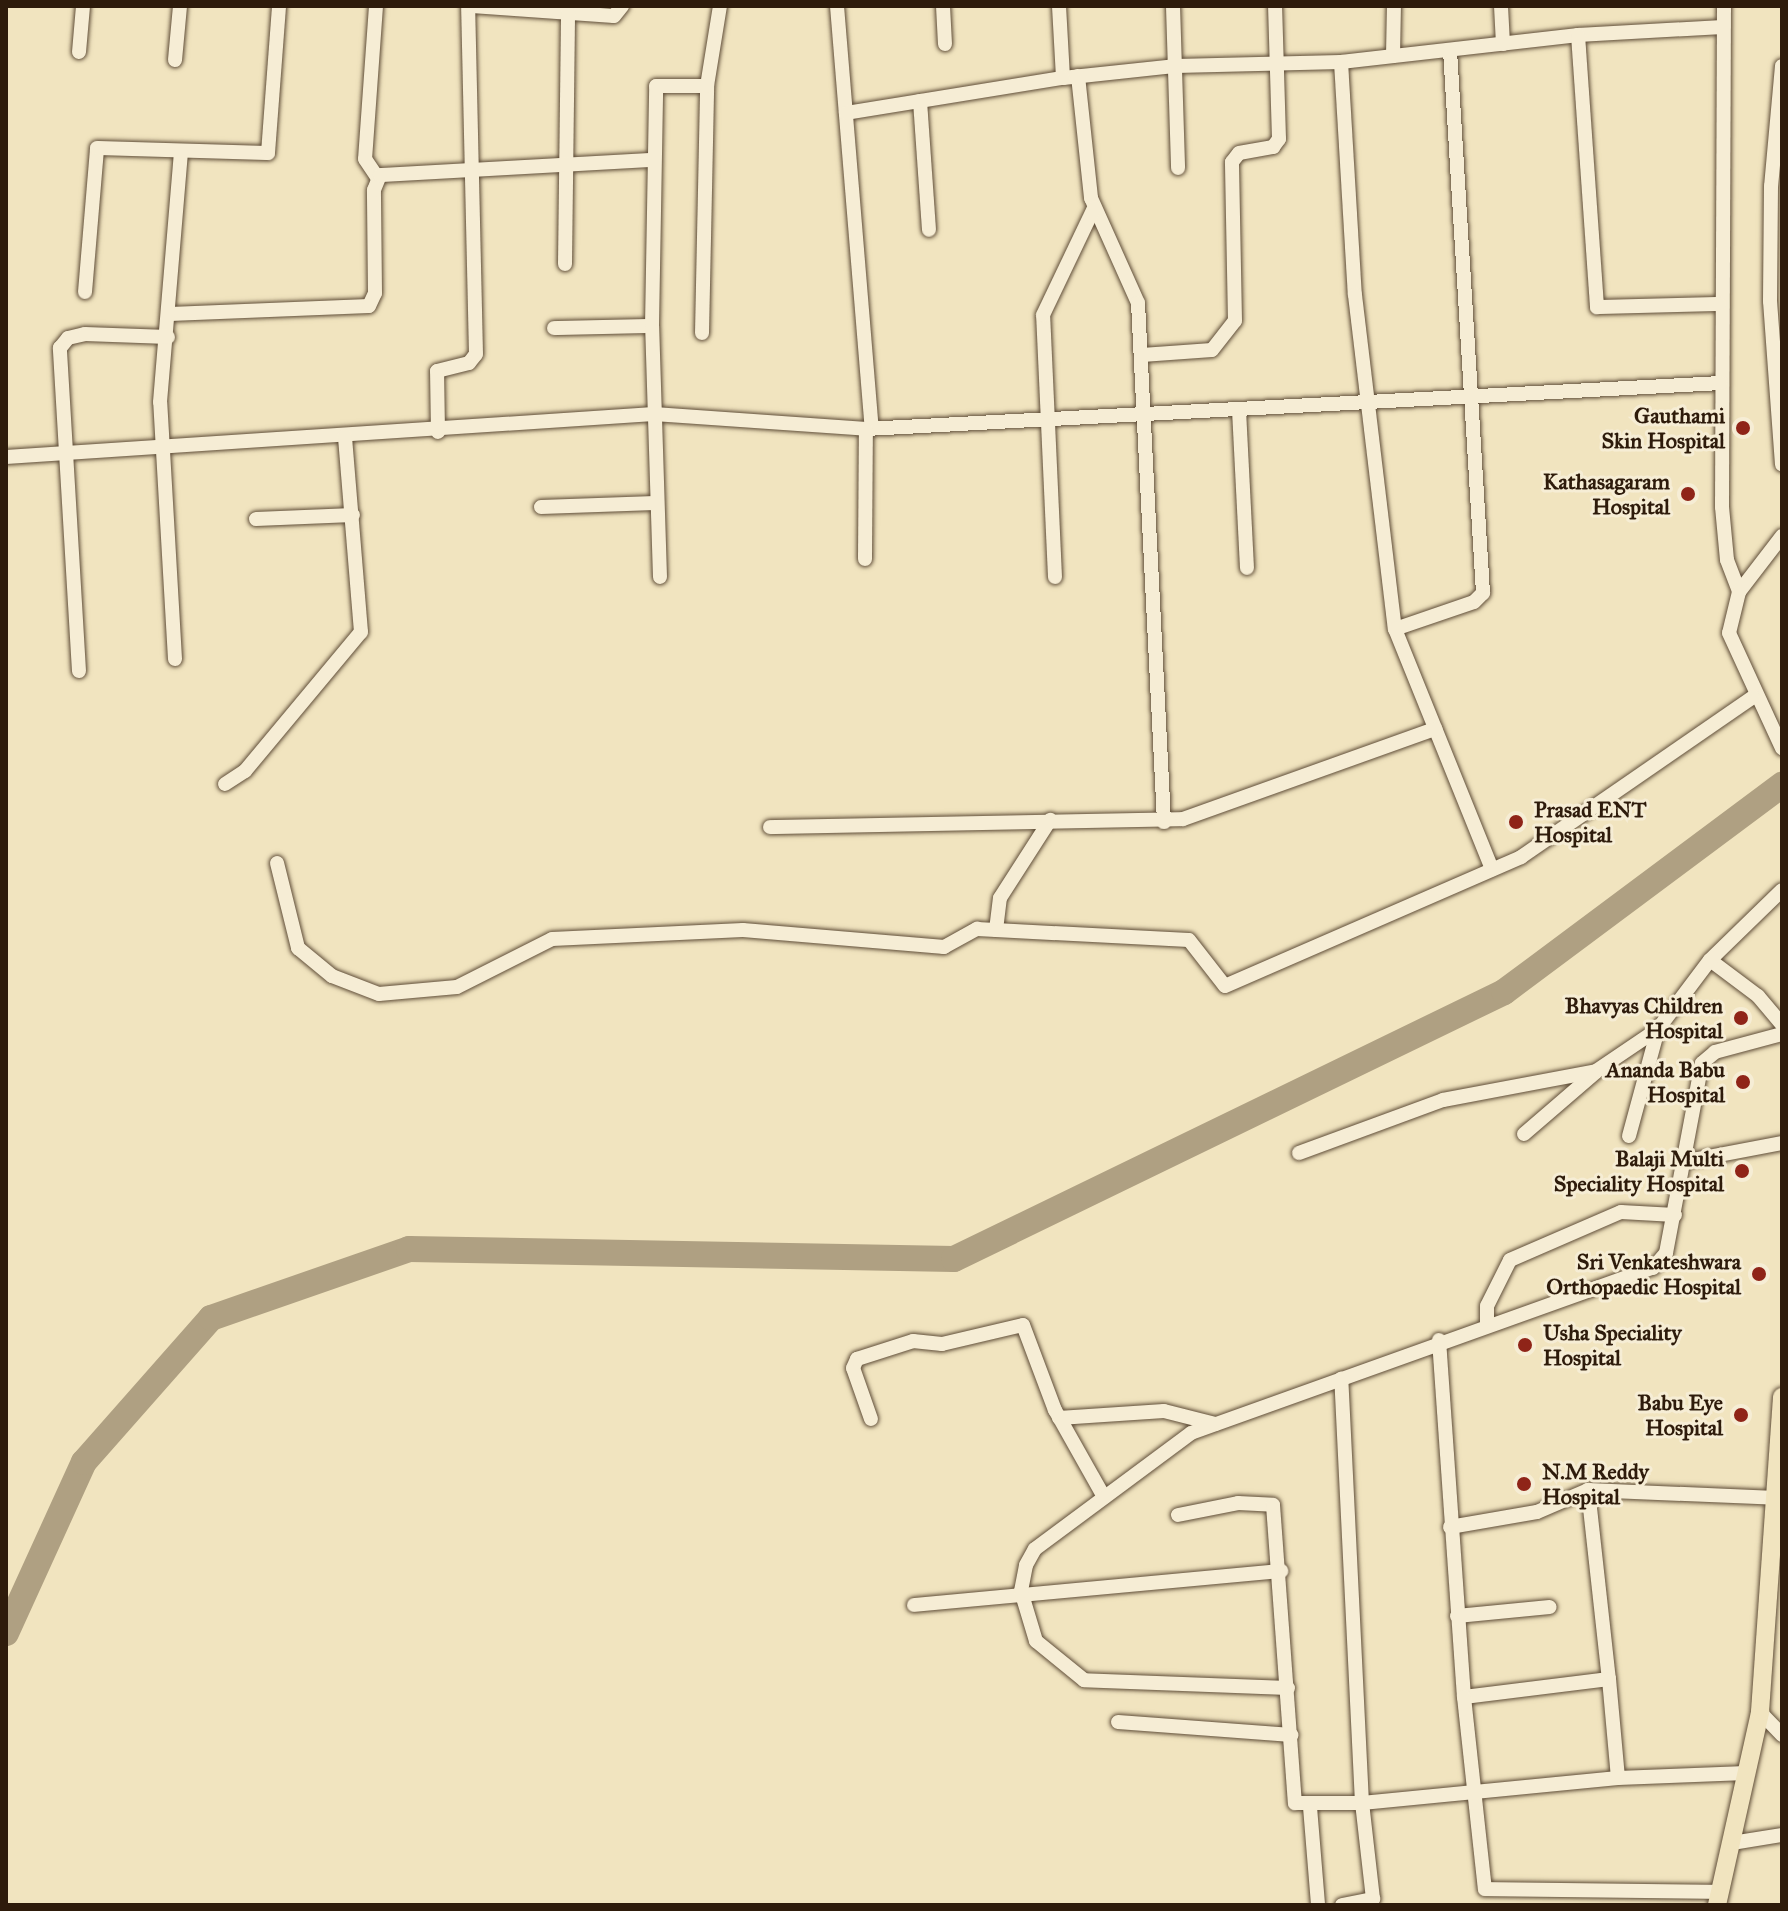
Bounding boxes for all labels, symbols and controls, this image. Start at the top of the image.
place label: Gauthami Skin Hospital [1601,402,1725,454]
marker: Gauthami Skin Hospital [1732,417,1754,439]
place label: Kathasagaram Hospital [1543,468,1670,520]
marker: Kathasagaram Hospital [1677,483,1699,505]
place label: Prasad ENT Hospital [1534,796,1647,848]
marker: Prasad ENT Hospital [1505,811,1527,833]
place label: Bhavyas Children Hospital [1565,992,1723,1044]
marker: Bhavyas Children Hospital [1730,1007,1752,1029]
place label: Ananda Babu Hospital [1606,1056,1725,1108]
marker: Ananda Babu Hospital [1732,1071,1754,1093]
place label: Balaji Multi Speciality Hospital [1554,1145,1724,1196]
marker: Balaji Multi Speciality Hospital [1731,1160,1753,1182]
place label: Sri Venkateshwara Orthopaedic Hospital [1546,1248,1741,1300]
marker: Sri Venkateshwara Orthopaedic Hospital [1748,1263,1770,1285]
place label: Usha Speciality Hospital [1543,1319,1682,1370]
marker: Usha Speciality Hospital [1514,1334,1536,1356]
place label: Babu Eye Hospital [1637,1389,1723,1440]
marker: Babu Eye Hospital [1730,1404,1752,1426]
place label: N.M Reddy Hospital [1542,1458,1649,1510]
marker: N.M Reddy Hospital [1513,1473,1535,1495]

